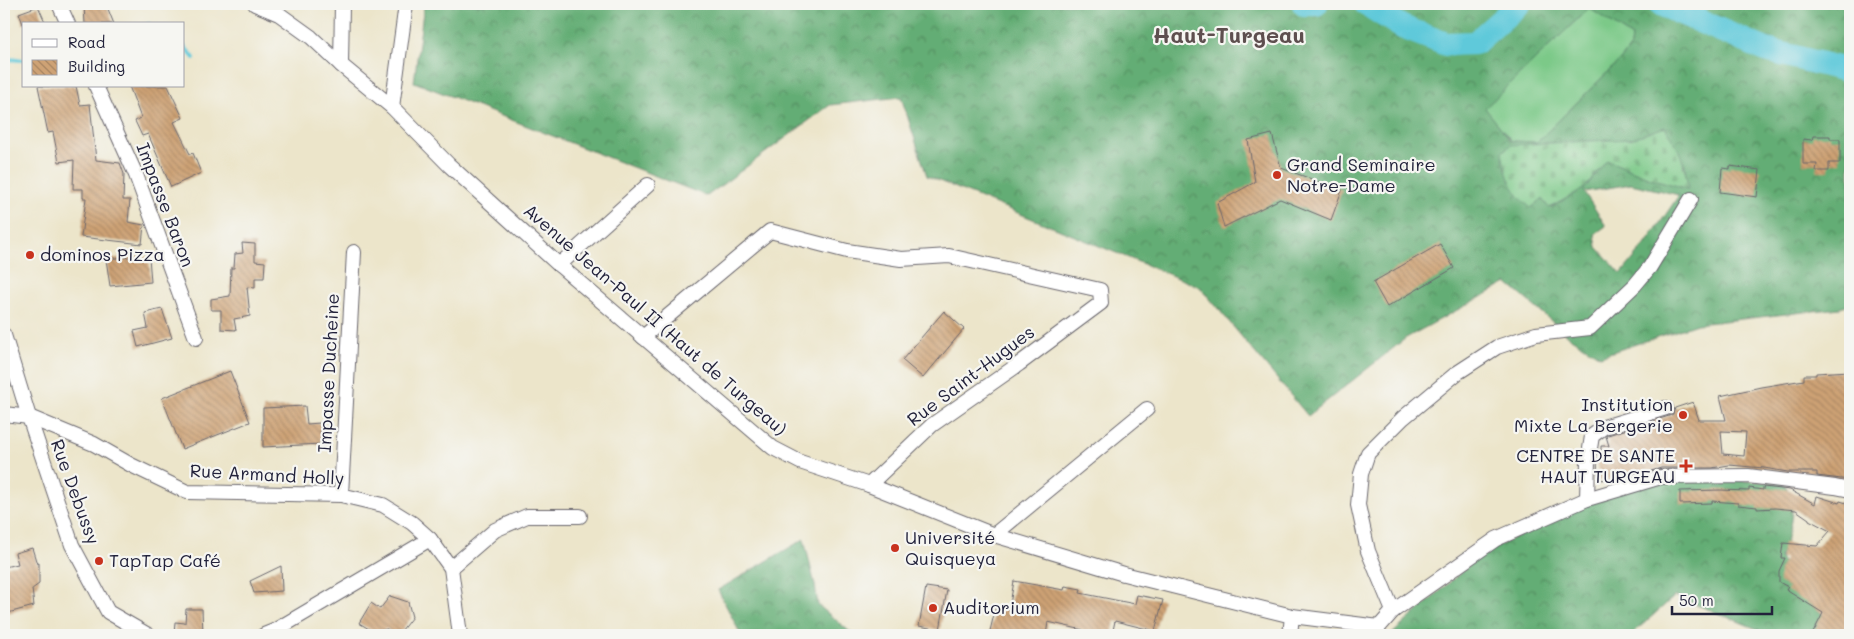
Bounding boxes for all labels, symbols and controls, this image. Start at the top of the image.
district label: Haut-Turgeau [1153,20,1305,49]
legend [22,22,185,88]
text: Road [68,32,105,52]
text: Building [68,56,125,76]
street label: Impasse Baron [131,139,201,270]
place label: Grand Seminaire Notre-Dame [1287,152,1436,197]
marker: Grand Seminaire Notre-Dame [1271,169,1283,181]
street label: Avenue Jean-Paul II (Haut de Turgeau) [519,198,792,440]
place label: dominos Pizza [40,242,165,266]
marker: dominos Pizza [24,249,36,261]
street label: Impasse Ducheine [312,293,344,453]
street label: Rue Saint-Hugues [902,319,1039,431]
place label: Institution Mixte La Bergerie [1514,392,1673,437]
marker: Institution Mixte La Bergerie [1677,409,1689,421]
street label: Rue Debussy [46,436,106,547]
place label: CENTRE DE SANTE HAUT TURGEAU [1516,443,1675,488]
street label: Rue Armand Holly [189,458,345,490]
marker: CENTRE DE SANTE HAUT TURGEAU [1679,459,1693,473]
place label: Université Quisqueya [905,525,996,570]
marker: Université Quisqueya [889,542,901,554]
place label: TapTap Café [109,548,221,572]
marker: TapTap Café [93,555,105,567]
scale bar [1672,584,1772,616]
text: 50 m [1679,590,1714,610]
place label: Auditorium [943,595,1040,619]
marker: Auditorium [927,602,939,614]

